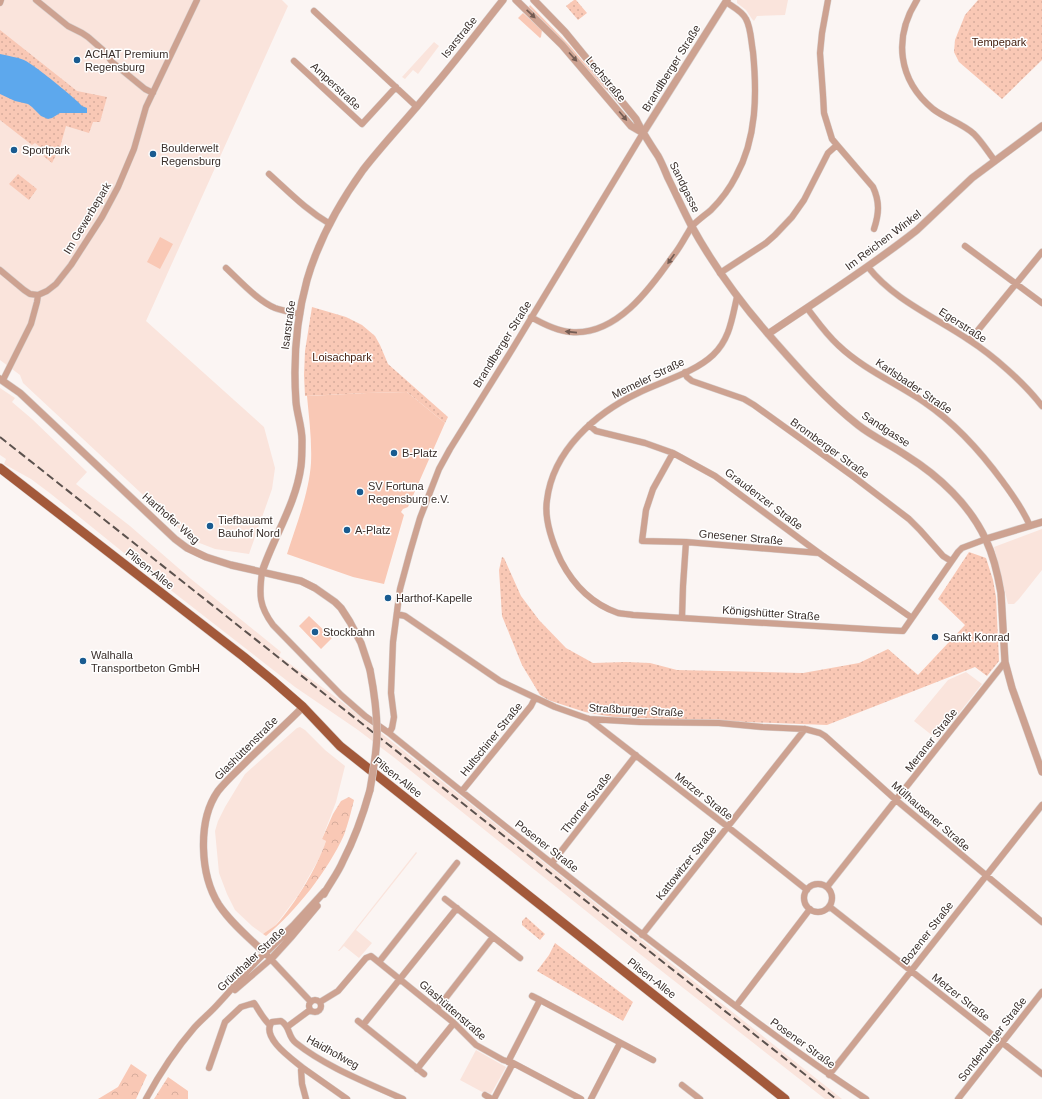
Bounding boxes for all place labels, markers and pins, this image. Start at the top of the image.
place label: ACHAT Premium Regensburg [85,48,168,73]
marker: ACHAT Premium Regensburg [72,55,82,65]
place label: Boulderwelt Regensburg [161,142,221,167]
place label: Sportpark [22,144,70,156]
marker: Sportpark [9,145,19,155]
marker: Boulderwelt Regensburg [148,149,158,159]
place label: B-Platz [402,447,437,459]
marker: B-Platz [389,448,399,458]
place label: SV Fortuna Regensburg e.V. [368,480,450,505]
marker: SV Fortuna Regensburg e.V. [355,487,365,497]
place label: Tiefbauamt Bauhof Nord [218,514,280,539]
marker: Tiefbauamt Bauhof Nord [205,521,215,531]
place label: A-Platz [355,524,390,536]
marker: A-Platz [342,525,352,535]
place label: Harthof-Kapelle [396,592,472,604]
marker: Harthof-Kapelle [383,593,393,603]
place label: Stockbahn [323,626,375,638]
marker: Stockbahn [310,627,320,637]
place label: Sankt Konrad [943,631,1010,643]
marker: Sankt Konrad [930,632,940,642]
place label: Walhalla Transportbeton GmbH [91,649,200,674]
marker: Walhalla Transportbeton GmbH [78,656,88,666]

